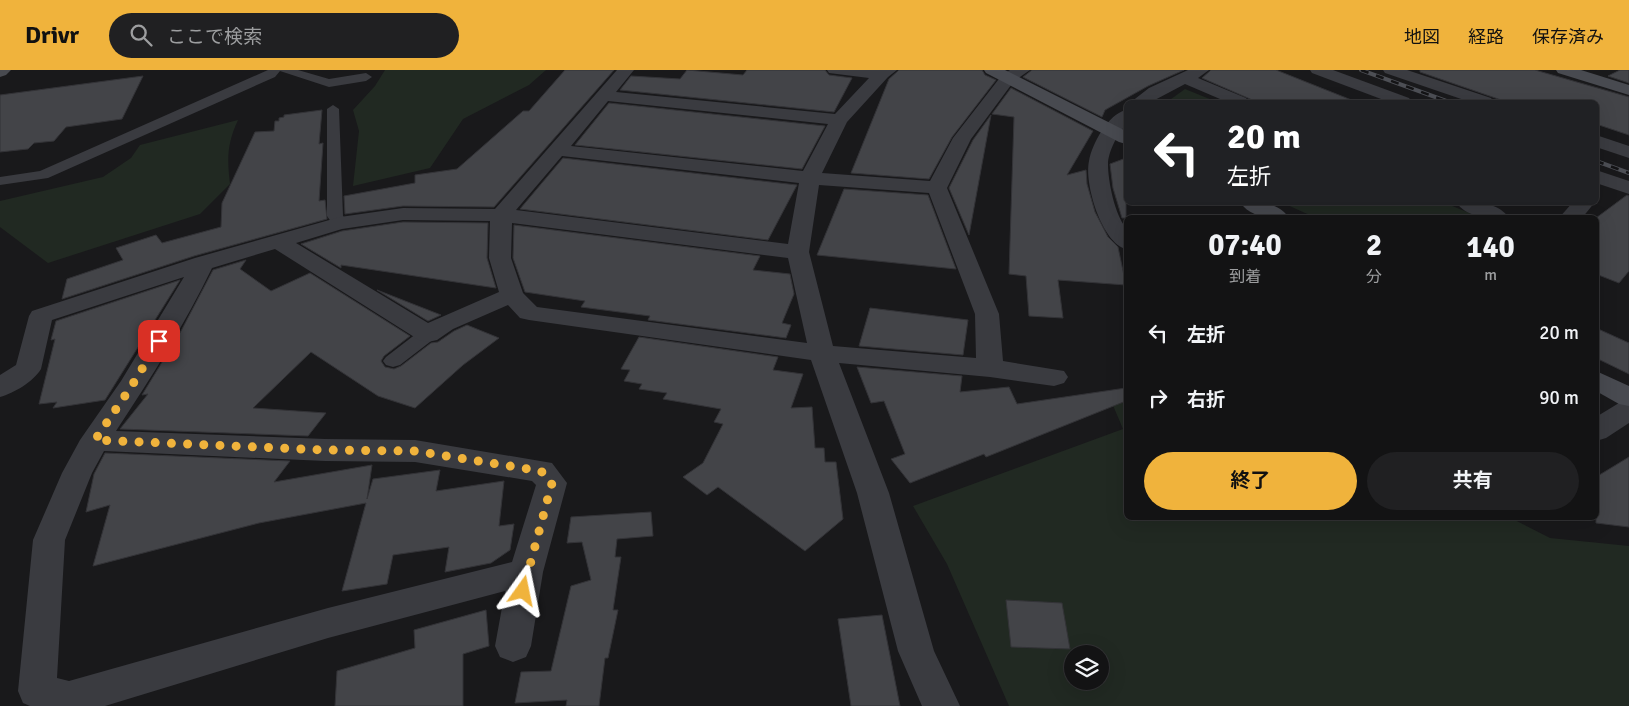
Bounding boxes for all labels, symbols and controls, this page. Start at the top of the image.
search box [109,13,459,58]
text: Drivr [25,20,79,50]
icon: search [127,21,155,49]
text: ここで検索 [167,25,262,49]
text: 地図 [1404,26,1440,48]
text: 経路 [1468,26,1504,48]
text: 保存済み [1532,26,1604,48]
text: 20 m [1227,115,1301,158]
icon: left [1144,120,1209,185]
text: 左折 [1227,163,1271,190]
text: 07:40 [1208,227,1282,264]
text: 2 [1366,227,1382,264]
text: 140 [1466,229,1515,266]
text: m [1484,265,1497,285]
text: 到着 [1229,267,1261,287]
text: 分 [1366,267,1382,287]
icon: left [1144,319,1172,347]
pin [138,320,180,362]
text: 20 m [1539,321,1579,345]
text: 左折 [1187,323,1225,347]
icon: arrive [145,327,173,355]
icon: right [1144,384,1172,412]
text: 90 m [1539,386,1579,410]
text: 右折 [1187,388,1225,412]
button: 終了 [1144,452,1357,510]
button: 共有 [1367,452,1579,510]
position arrow [496,564,548,616]
map controls [1064,645,1109,690]
button: layers [1064,645,1109,690]

